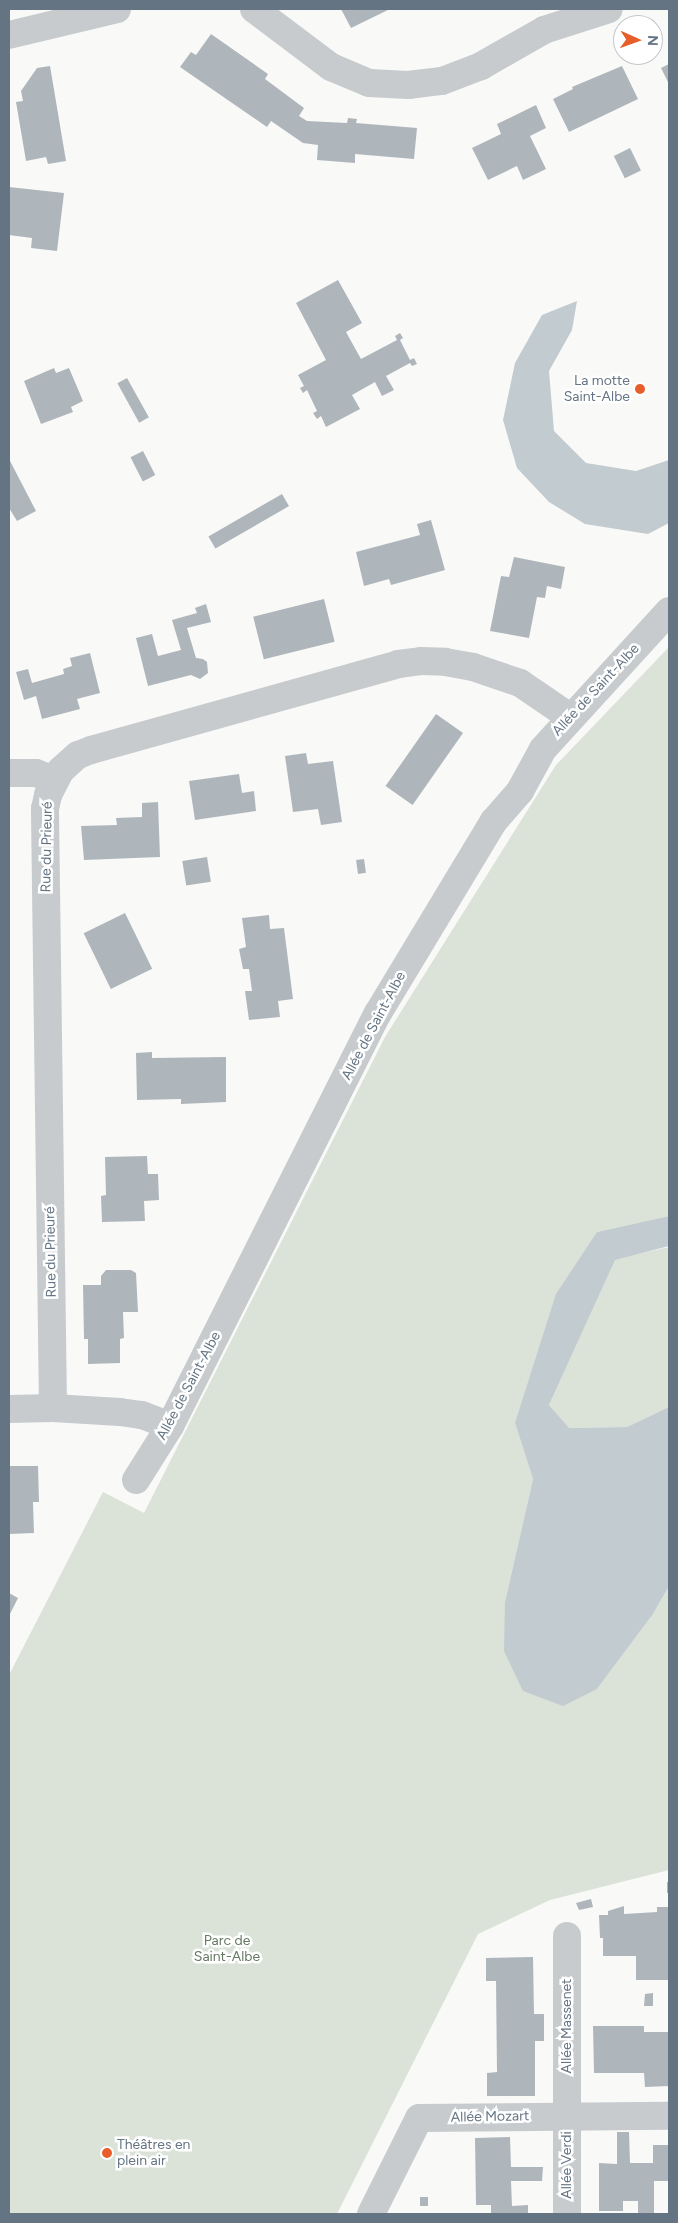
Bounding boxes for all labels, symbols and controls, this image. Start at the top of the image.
north arrow [613,15,663,65]
text: N [644,35,661,46]
place label: La motte Saint-Albe [564,373,630,406]
marker: La motte Saint-Albe [634,383,646,395]
street label: Allée de Saint-Albe [549,640,643,740]
street label: Rue du Prieuré [38,801,56,893]
street label: Allée de Saint-Albe [338,969,410,1083]
street label: Rue du Prieuré [42,1206,60,1298]
street label: Allée de Saint-Albe [153,1329,225,1443]
park label: Parc de Saint-Albe [194,1933,260,1965]
street label: Allée Massenet [559,1979,575,2073]
street label: Allée Mozart [451,2108,529,2126]
street label: Allée Verdi [559,2131,575,2199]
place label: Théâtres en plein air [117,2137,190,2170]
marker: Théâtres en plein air [101,2147,113,2159]

